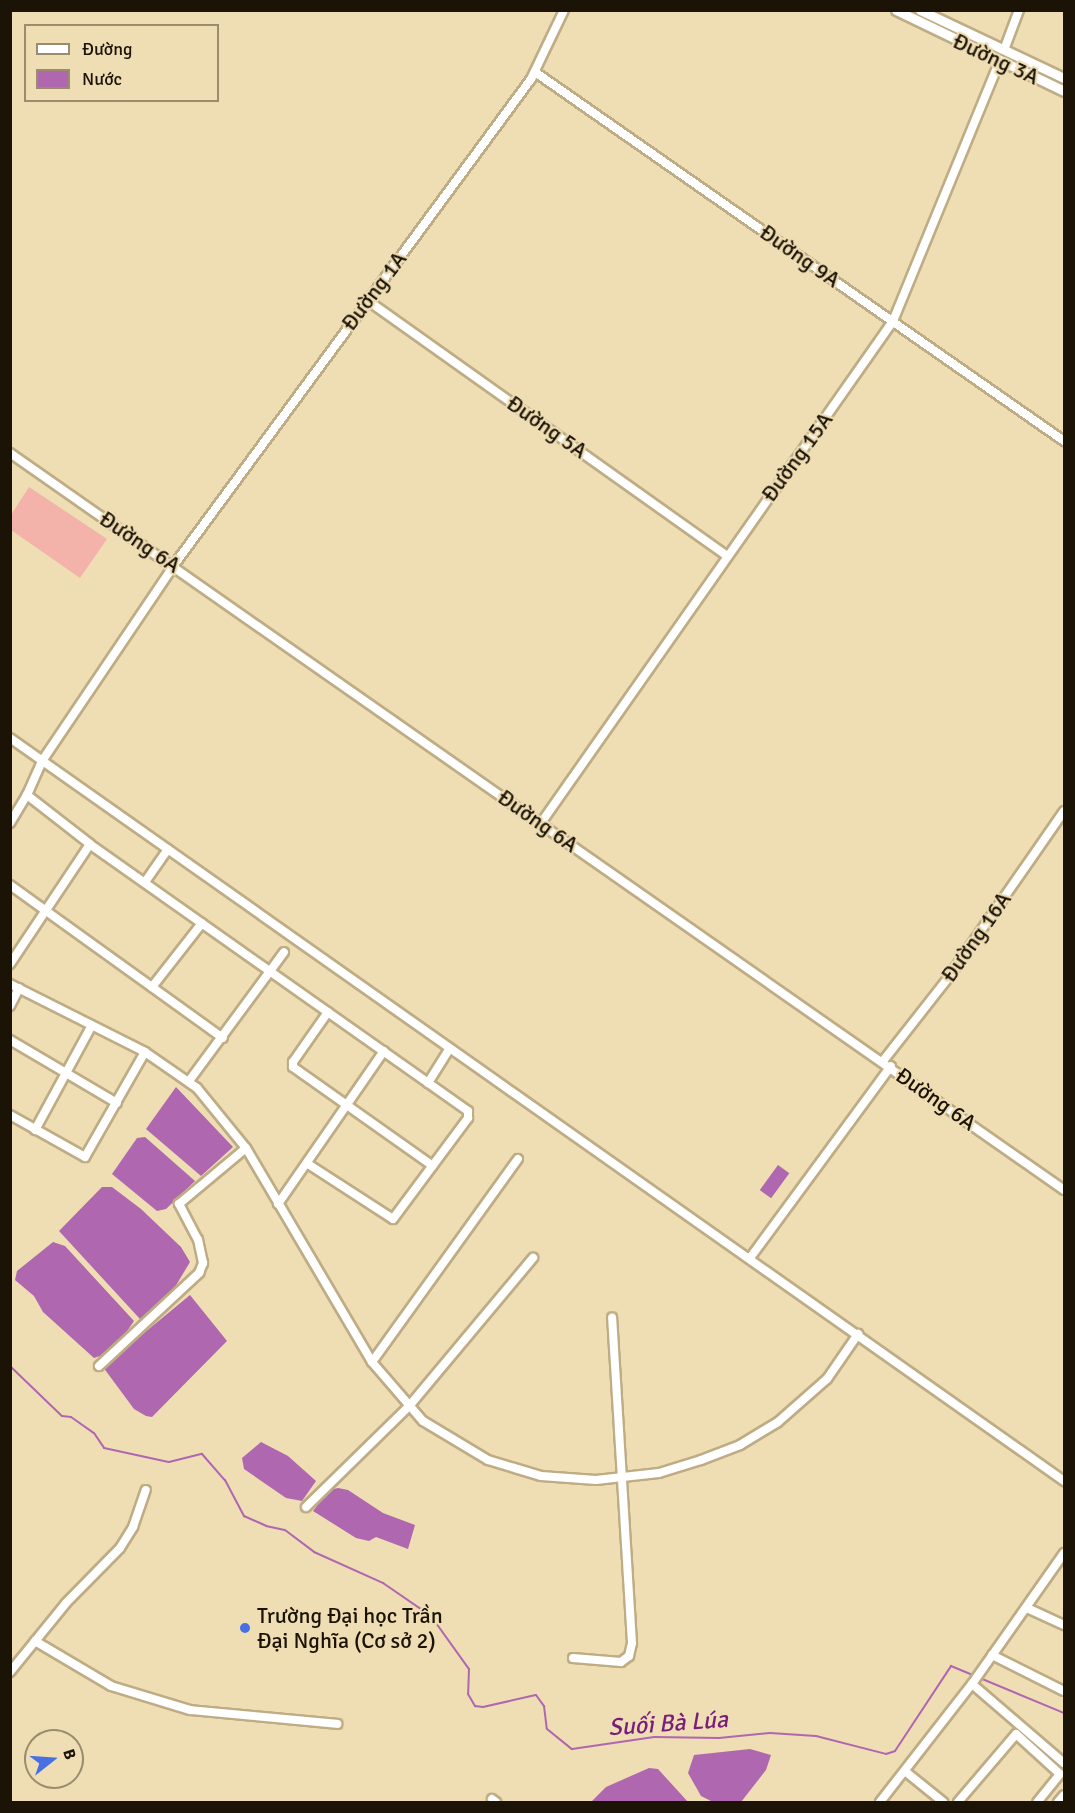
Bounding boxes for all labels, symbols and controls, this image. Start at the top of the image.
legend [24,24,219,102]
street label: Đường 3A [949,28,1043,90]
text: Đường [82,38,133,60]
text: Nước [82,68,122,90]
street label: Đường 9A [755,219,845,293]
street label: Đường 1A [336,246,412,336]
street label: Đường 5A [502,390,592,464]
street label: Đường 15A [756,407,838,507]
street label: Đường 6A [94,505,186,579]
street label: Đường 6A [493,784,583,858]
street label: Đường 16A [935,887,1017,987]
street label: Đường 6A [891,1062,981,1136]
place label: Trường Đại học Trần Đại Nghĩa (Cơ sở 2) [257,1602,443,1654]
marker: Trường Đại học Trần Đại Nghĩa (Cơ sở 2) [238,1621,252,1635]
water label: Suối Bà Lúa [607,1705,729,1743]
north arrow [24,1729,84,1789]
text: B [58,1747,80,1762]

